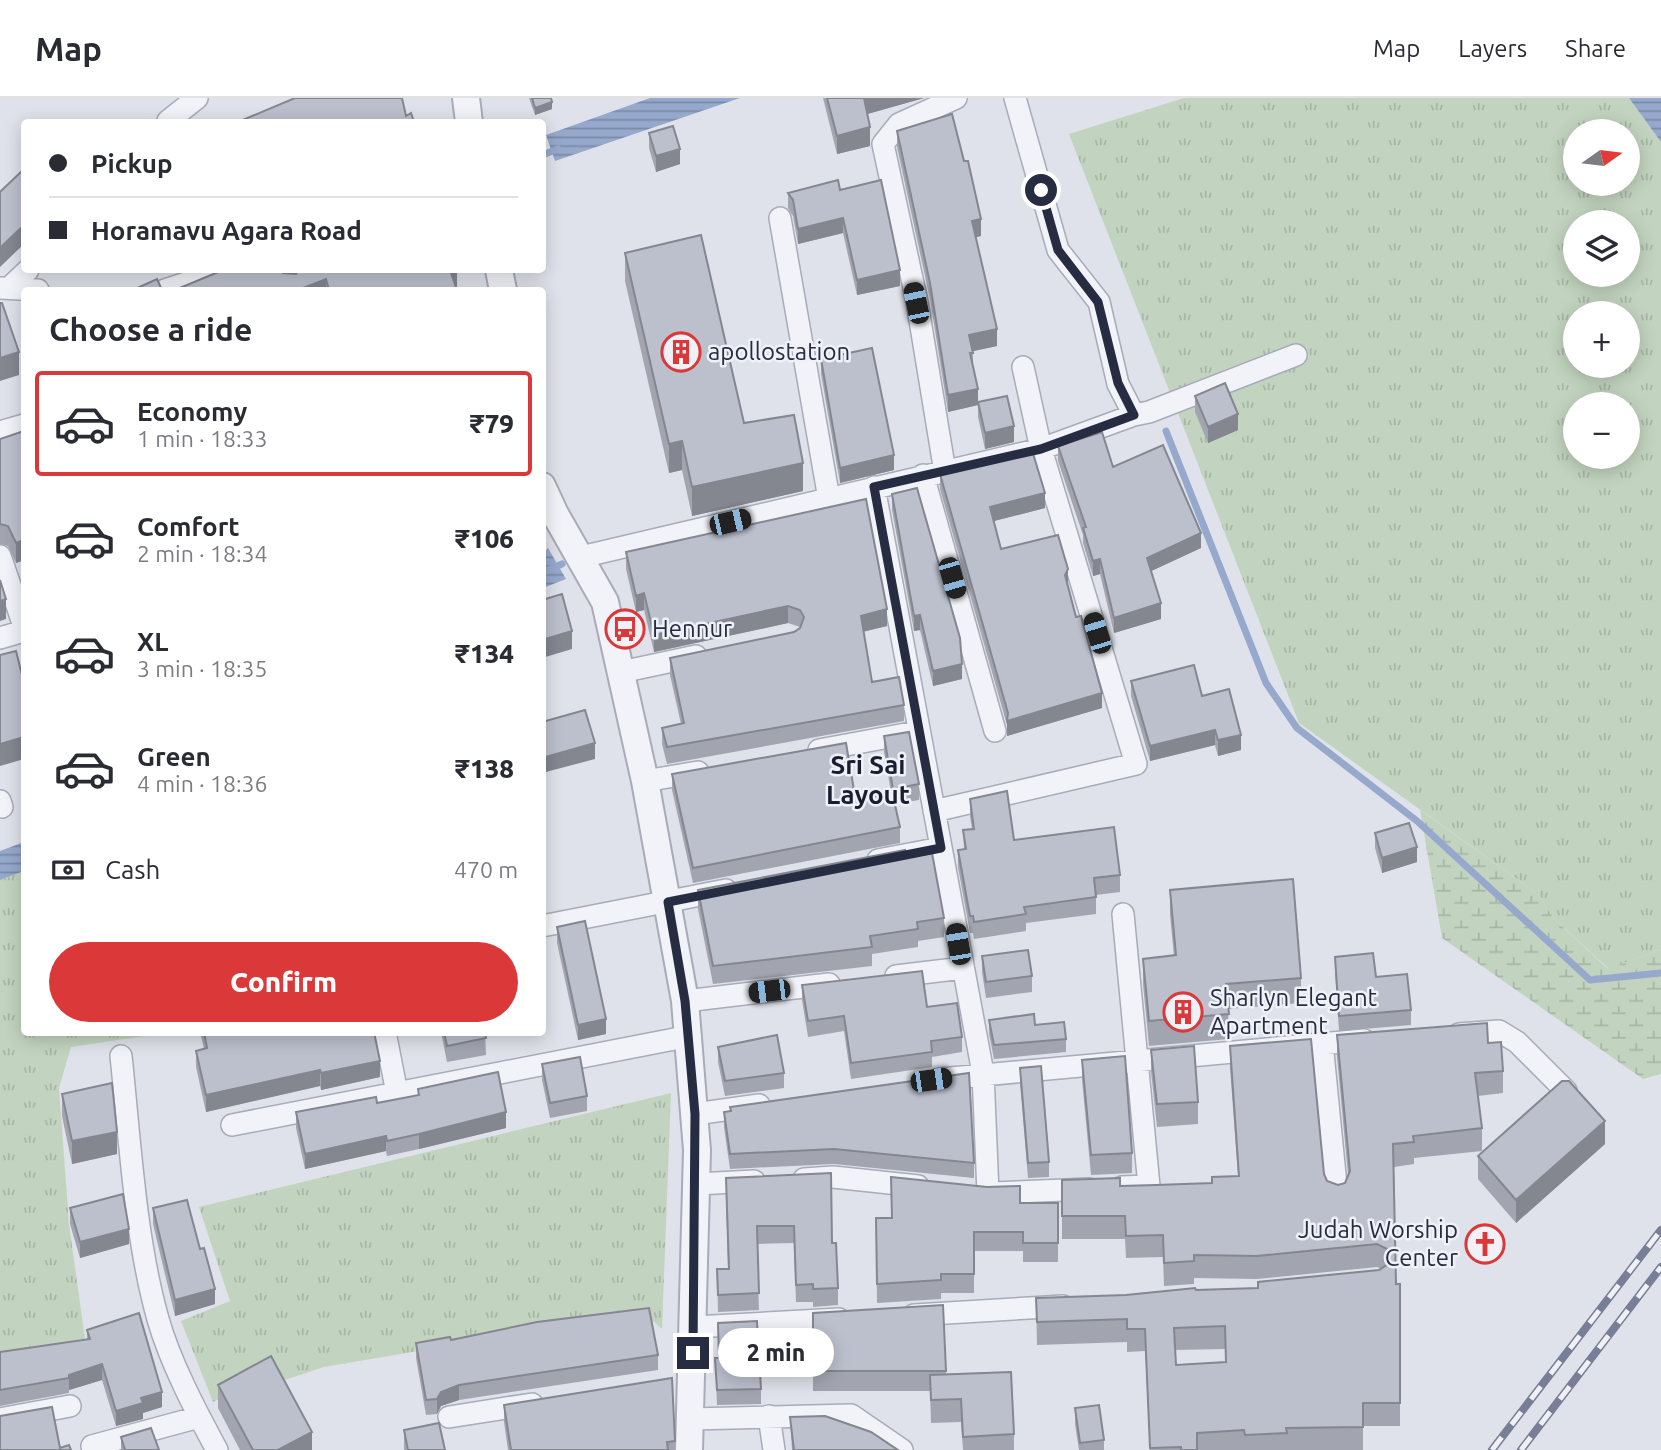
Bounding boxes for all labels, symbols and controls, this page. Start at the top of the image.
text: Map [35,30,102,67]
text: Map [1373,35,1420,62]
text: Layers [1458,35,1527,62]
text: Share [1565,35,1626,62]
north arrow [1563,119,1640,196]
map controls [1563,119,1640,469]
text: Pickup [91,149,173,178]
route start [1025,174,1057,206]
button: layers [1563,210,1640,287]
text: Horamavu Agara Road [91,216,362,245]
car [902,280,931,326]
button: + [1563,301,1640,378]
text: Choose a ride [49,311,252,347]
building icon: apollostation [660,331,702,373]
place label: apollostation [708,338,850,365]
icon: car [53,392,116,455]
button: − [1563,392,1640,469]
text: Economy [137,397,247,426]
text: ₹79 [470,409,514,438]
text: 1 min · 18:33 [137,426,268,451]
icon: car [53,507,116,570]
car [708,507,753,537]
text: Comfort [137,512,240,541]
text: ₹106 [455,524,514,553]
text: 2 min · 18:34 [137,541,268,566]
car [937,555,968,601]
bus stop icon: Hennur [604,608,646,650]
car [1081,610,1114,656]
place label: Hennur [652,615,732,642]
icon: car [53,622,116,685]
text: XL [137,627,168,656]
text: ₹134 [455,639,514,668]
text: 3 min · 18:35 [137,656,268,681]
icon: car [53,737,116,800]
text: Green [137,742,211,771]
district label: Sri Sai Layout [826,750,910,809]
text: ₹138 [455,754,514,783]
text: 4 min · 18:36 [137,771,268,796]
icon: cash [49,851,87,889]
text: Cash [105,855,160,884]
text: 470 m [454,857,518,882]
car [945,921,972,967]
button: Confirm [49,942,518,1022]
car [747,978,792,1004]
place label: Sharlyn Elegant Apartment [1210,984,1378,1039]
building icon: Sharlyn Elegant Apartment [1162,991,1204,1033]
car [909,1067,954,1093]
place label: Judah Worship Center [1298,1216,1458,1271]
church icon: Judah Worship Center [1464,1223,1506,1265]
callout: 2 min [718,1328,833,1378]
route end [677,1337,709,1369]
text: 2 min [747,1340,805,1365]

